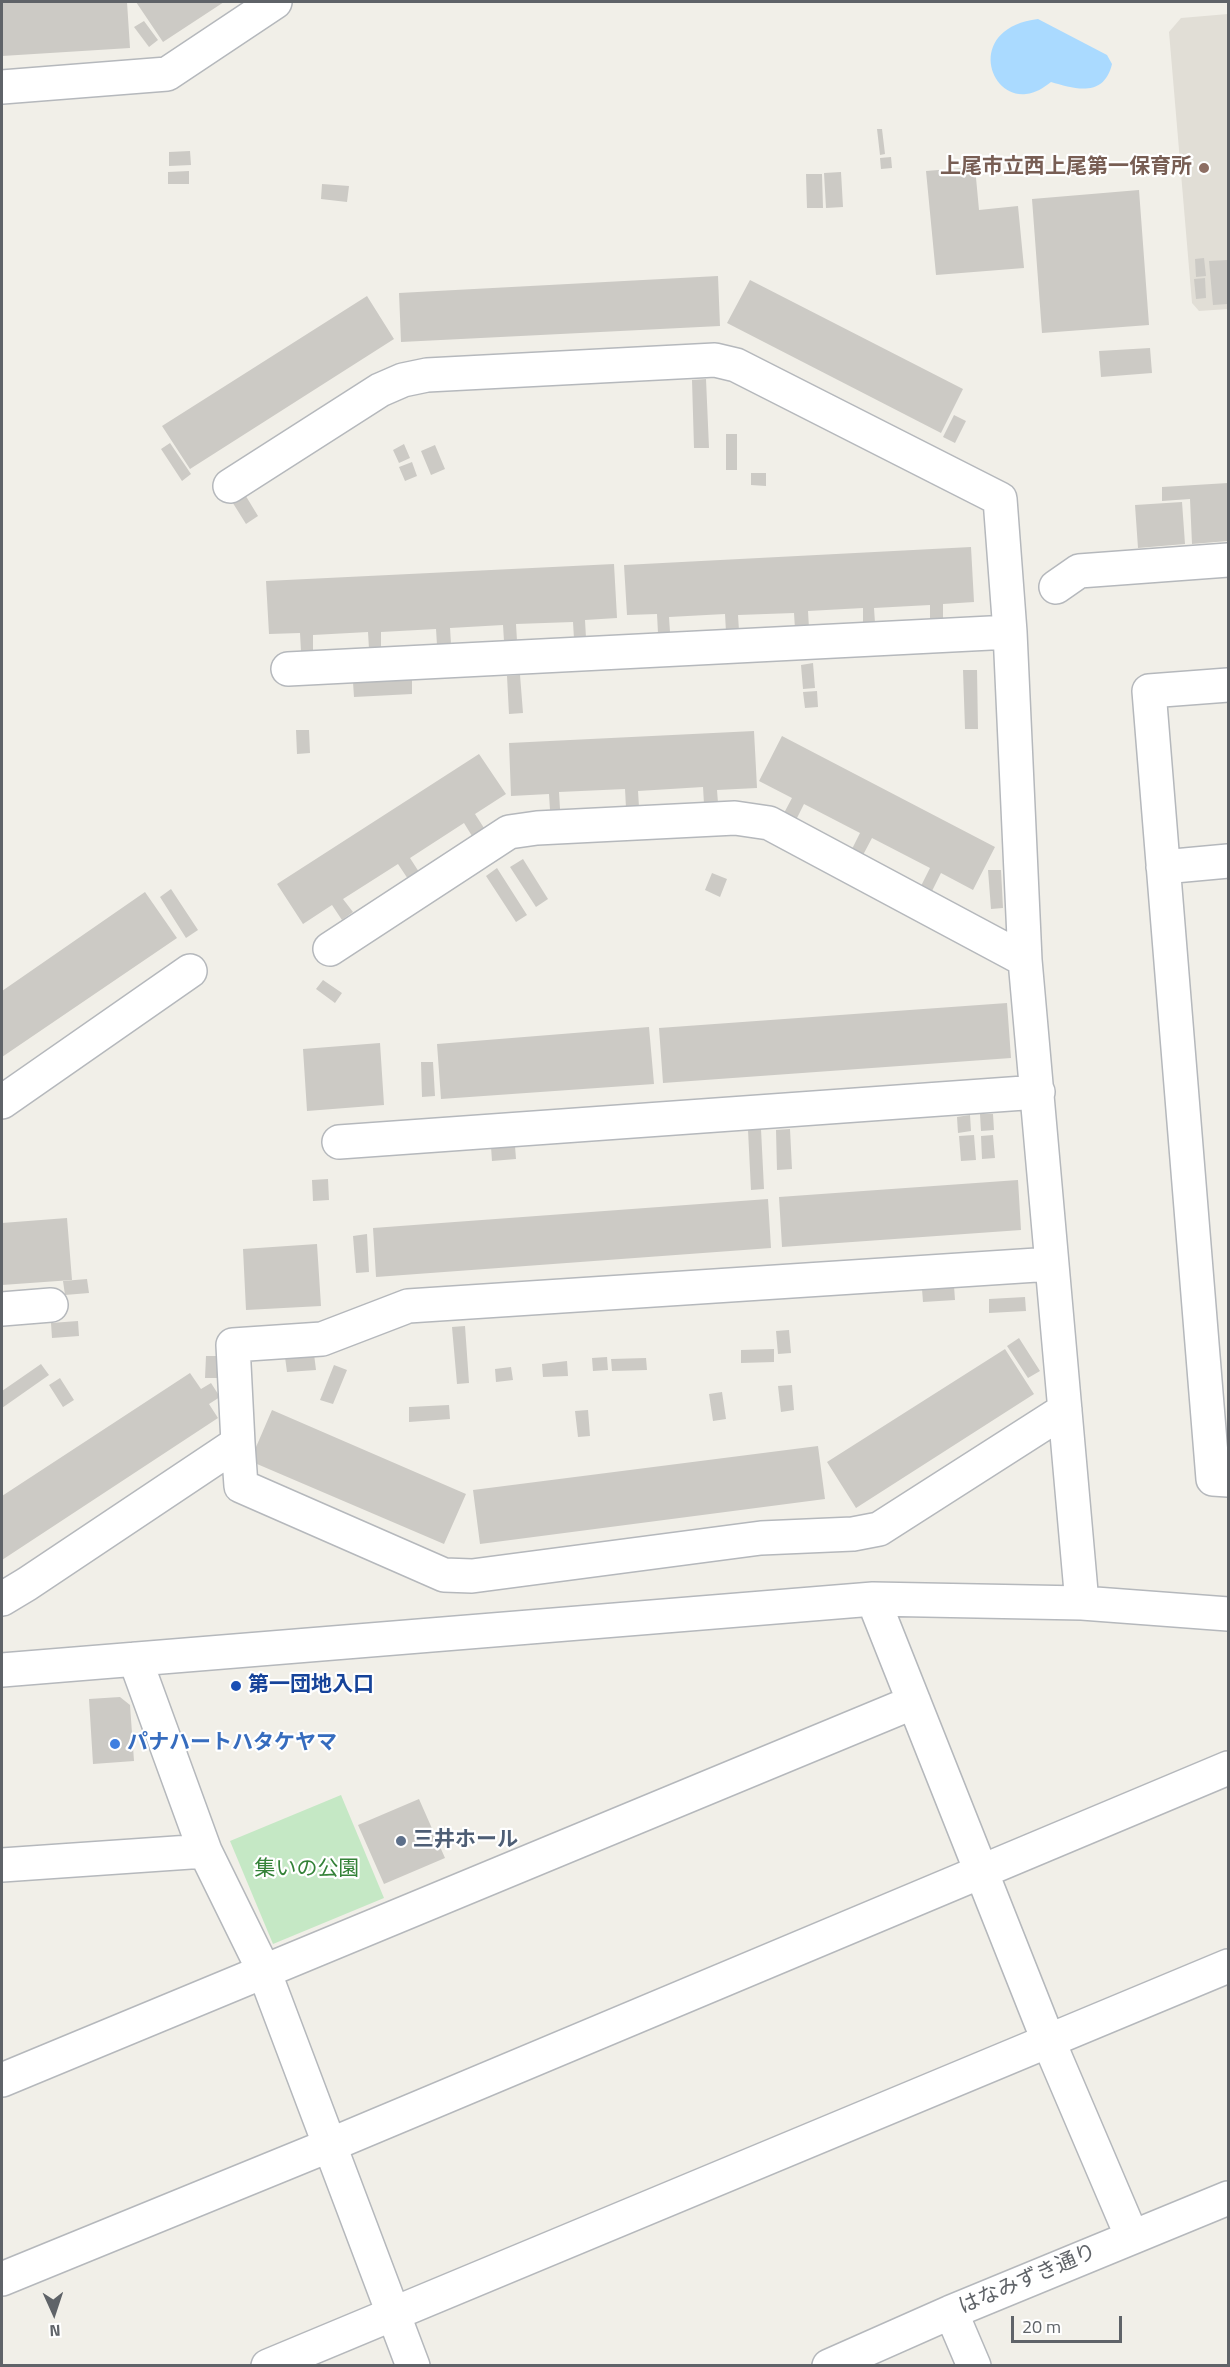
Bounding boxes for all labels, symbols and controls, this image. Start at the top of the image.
place label: 上尾市立西上尾第一保育所 [940,155,1192,181]
marker: 上尾市立西上尾第一保育所 [1197,161,1211,175]
place label: 第一団地入口 [248,1673,374,1699]
marker: 第一団地入口 [229,1679,243,1693]
place label: パナハートハタケヤマ [127,1731,337,1757]
marker: パナハートハタケヤマ [108,1737,122,1751]
place label: 三井ホール [413,1828,518,1854]
marker: 三井ホール [394,1834,408,1848]
park label: 集いの公園 [255,1857,359,1883]
street label: はなみずき通り [955,2240,1101,2320]
north arrow [24,2283,84,2343]
scale bar [1014,2304,1125,2342]
text: 20 m [1022,2313,1061,2340]
text: N [49,2319,61,2343]

